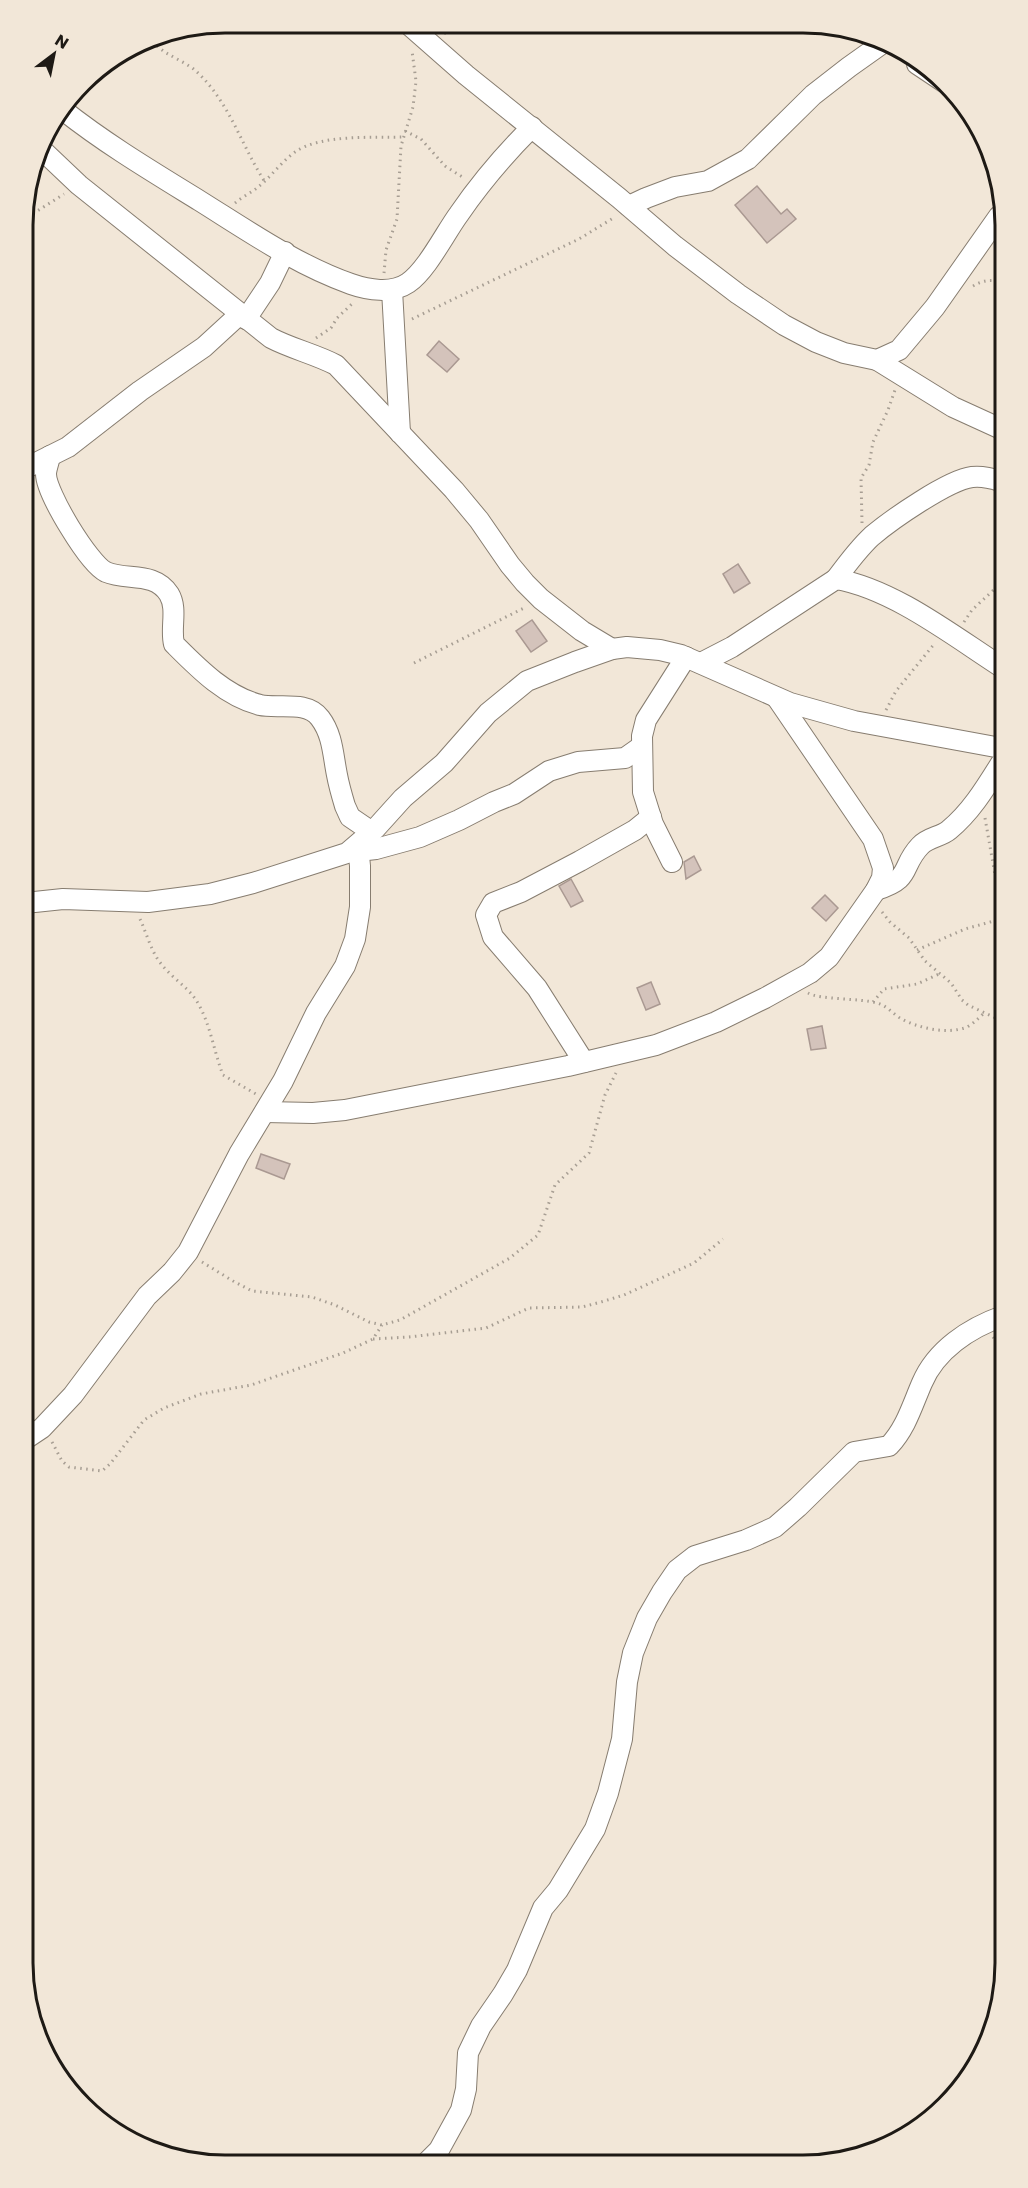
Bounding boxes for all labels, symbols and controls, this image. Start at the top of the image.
north arrow [24,24,84,84]
text: N [50,29,73,55]

